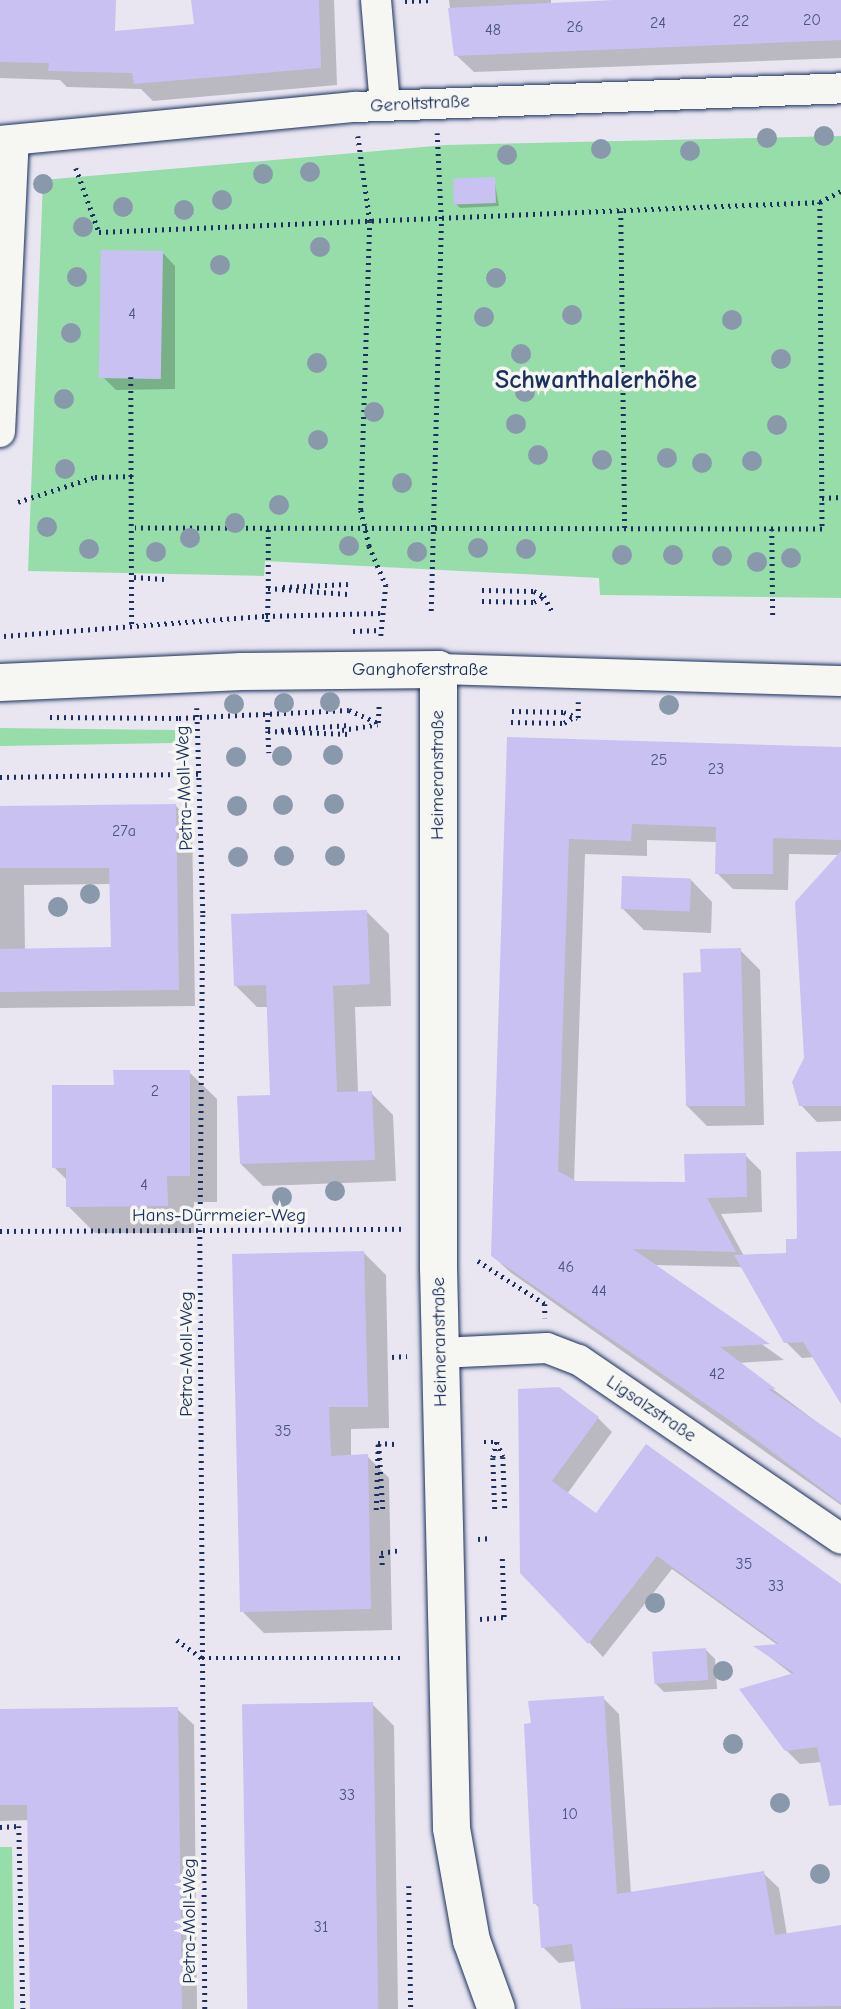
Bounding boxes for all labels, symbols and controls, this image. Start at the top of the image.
house number: 20 [803,10,821,30]
house number: 22 [733,11,749,31]
house number: 24 [650,13,666,33]
house number: 26 [566,17,584,37]
house number: 48 [485,20,501,40]
street label: Geroltstraße [370,90,470,118]
house number: 4 [128,304,136,324]
district label: Schwanthalerhöhe [495,365,697,397]
street label: Ganghoferstraße [352,659,488,681]
street label: Heimeranstraße [427,710,449,840]
street label: Petra-Moll-Weg [171,725,199,851]
house number: 25 [650,750,668,770]
house number: 23 [708,759,724,779]
house number: 27a [112,821,136,841]
house number: 2 [151,1081,159,1101]
house number: 4 [140,1175,148,1195]
street label: Hans-Dürrmeier-Weg [132,1205,306,1227]
house number: 46 [558,1257,574,1277]
street label: Heimeranstraße [427,1277,453,1407]
house number: 44 [591,1281,607,1301]
street label: Petra-Moll-Weg [176,1291,198,1417]
house number: 42 [709,1364,725,1384]
street label: Ligsalzstraße [602,1371,700,1447]
house number: 35 [275,1421,291,1441]
house number: 35 [736,1554,752,1574]
house number: 33 [768,1576,784,1596]
house number: 33 [339,1785,355,1805]
house number: 10 [562,1804,578,1824]
street label: Petra-Moll-Weg [179,1858,201,1984]
house number: 31 [314,1917,328,1937]

